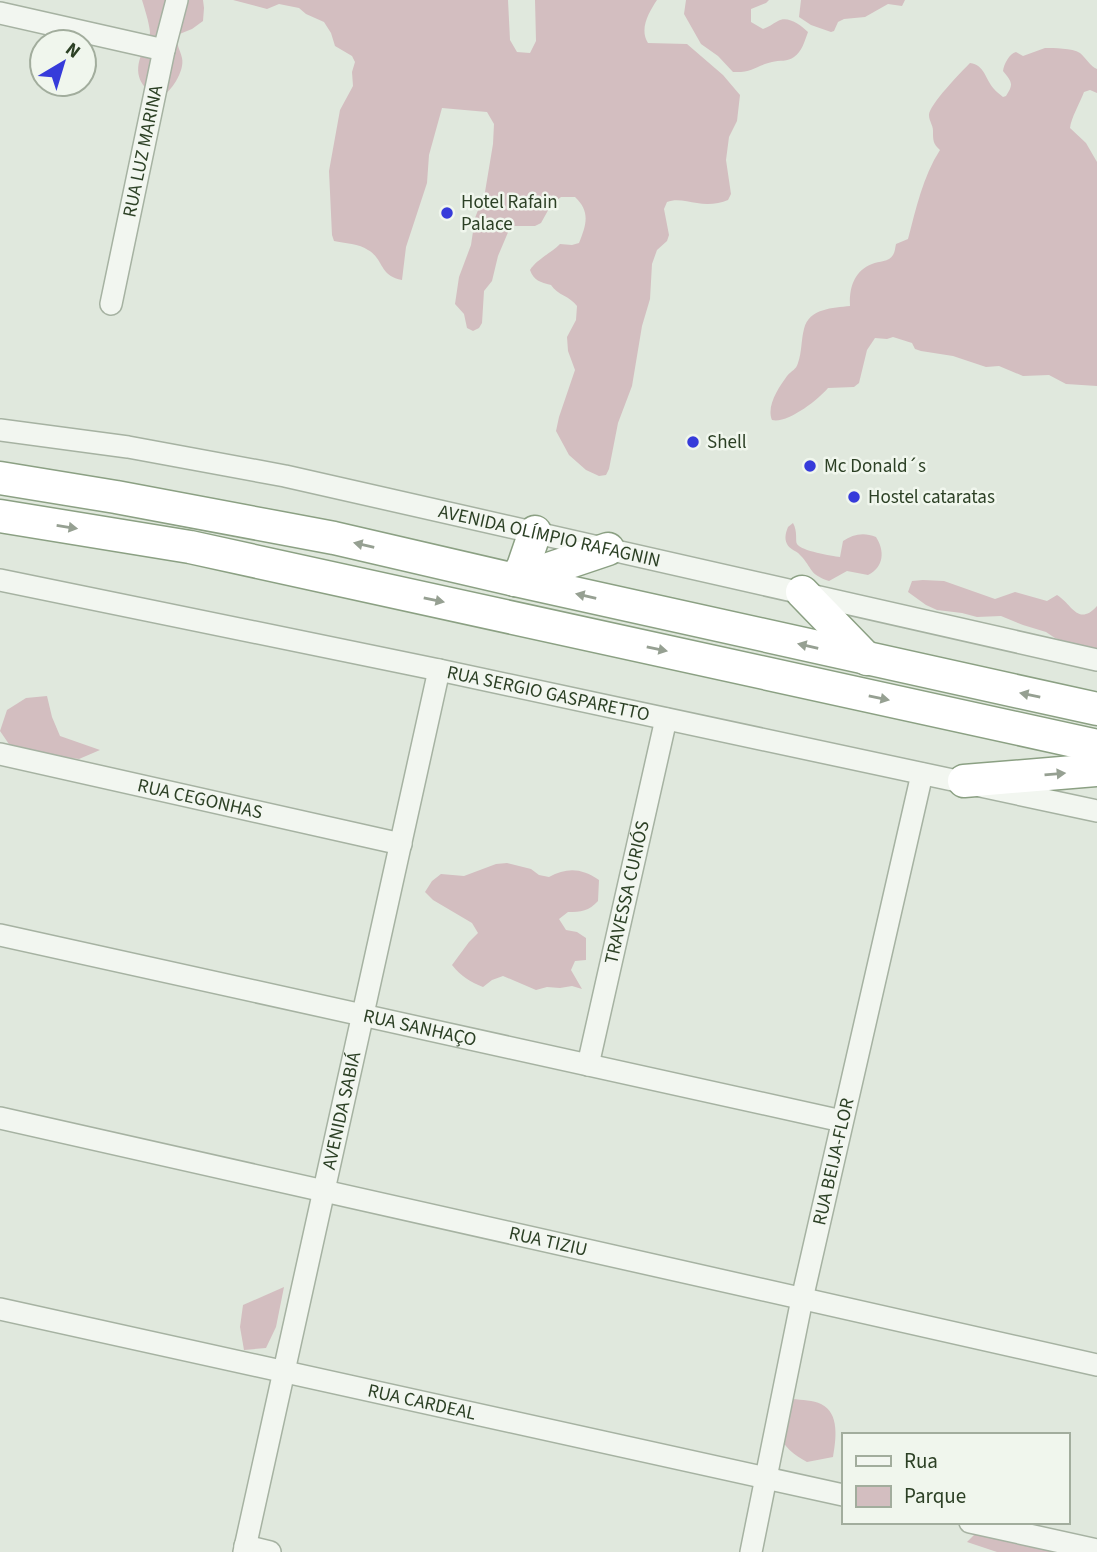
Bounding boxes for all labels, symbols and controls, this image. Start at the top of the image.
north arrow [28,28,98,98]
text: N [59,36,86,65]
street label: RUA LUZ MARINA [116,82,170,220]
place label: Hotel Rafain Palace [461,189,558,238]
marker: Hotel Rafain Palace [439,205,455,221]
place label: Shell [707,429,747,456]
marker: Shell [685,434,701,450]
place label: Mc Donald´s [824,453,926,480]
marker: Mc Donald´s [802,458,818,474]
place label: Hostel cataratas [868,484,995,511]
marker: Hostel cataratas [846,489,862,505]
street label: AVENIDA OLÍMPIO RAFAGNIN [436,498,663,574]
one-way arrow [56,522,78,533]
one-way arrow [353,539,375,550]
one-way arrow [575,590,597,601]
one-way arrow [423,595,445,606]
one-way arrow [797,640,819,651]
one-way arrow [646,644,668,655]
street label: RUA SERGIO GASPARETTO [444,659,652,728]
one-way arrow [1019,689,1041,700]
one-way arrow [868,693,890,704]
one-way arrow [1044,768,1066,779]
street label: RUA CEGONHAS [135,772,265,826]
street label: TRAVESSA CURIÓS [598,818,656,967]
street label: RUA SANHAÇO [361,1002,479,1053]
street label: AVENIDA SABIÁ [315,1049,368,1172]
street label: RUA BEIJA-FLOR [806,1095,861,1228]
street label: RUA TIZIU [506,1220,590,1263]
street label: RUA CARDEAL [365,1377,479,1427]
legend [842,1433,1069,1524]
text: Rua [904,1446,938,1476]
text: Parque [904,1481,966,1511]

